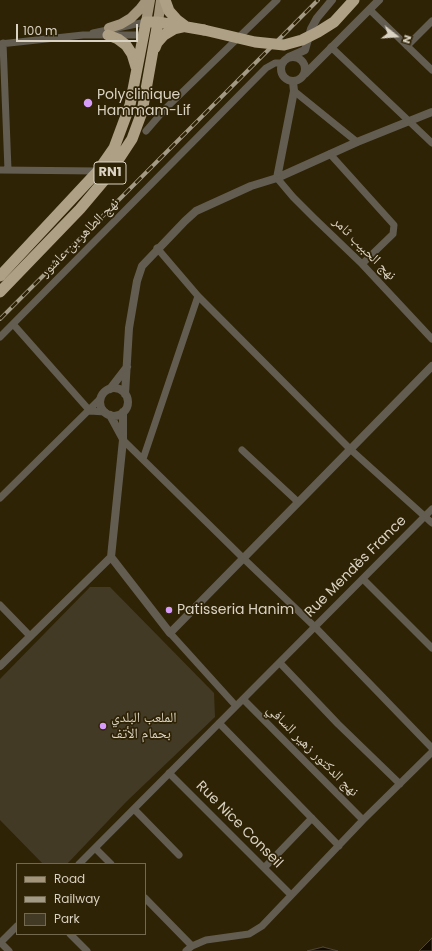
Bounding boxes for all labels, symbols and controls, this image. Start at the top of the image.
scale bar [18,16,140,42]
north arrow [376,16,416,56]
text: 100 m [23,22,57,39]
text: N [399,33,416,46]
place label: Polyclinique Hammam-Lif [97,87,191,120]
marker: Polyclinique Hammam-Lif [82,97,94,109]
road number: RN1 [94,162,126,184]
street label: نهج الطاهر بن عاشور [37,195,123,281]
street label: نهج الحبيب ثامر [329,214,399,284]
street label: Rue Mendès France [302,513,410,621]
place label: Patisseria Hanim [177,602,294,618]
marker: Patisseria Hanim [164,605,174,615]
street label: نهج الدكتور زهير السافي [262,701,362,801]
place label: الملعب البلدي بحمام الأتف [111,710,177,742]
marker: الملعب البلدي بحمام الأتف [98,721,108,731]
street label: Rue Nice Conseil [192,778,286,872]
legend [16,863,146,935]
text: Road [54,870,85,887]
text: Railway [54,890,100,907]
text: Park [54,910,80,927]

